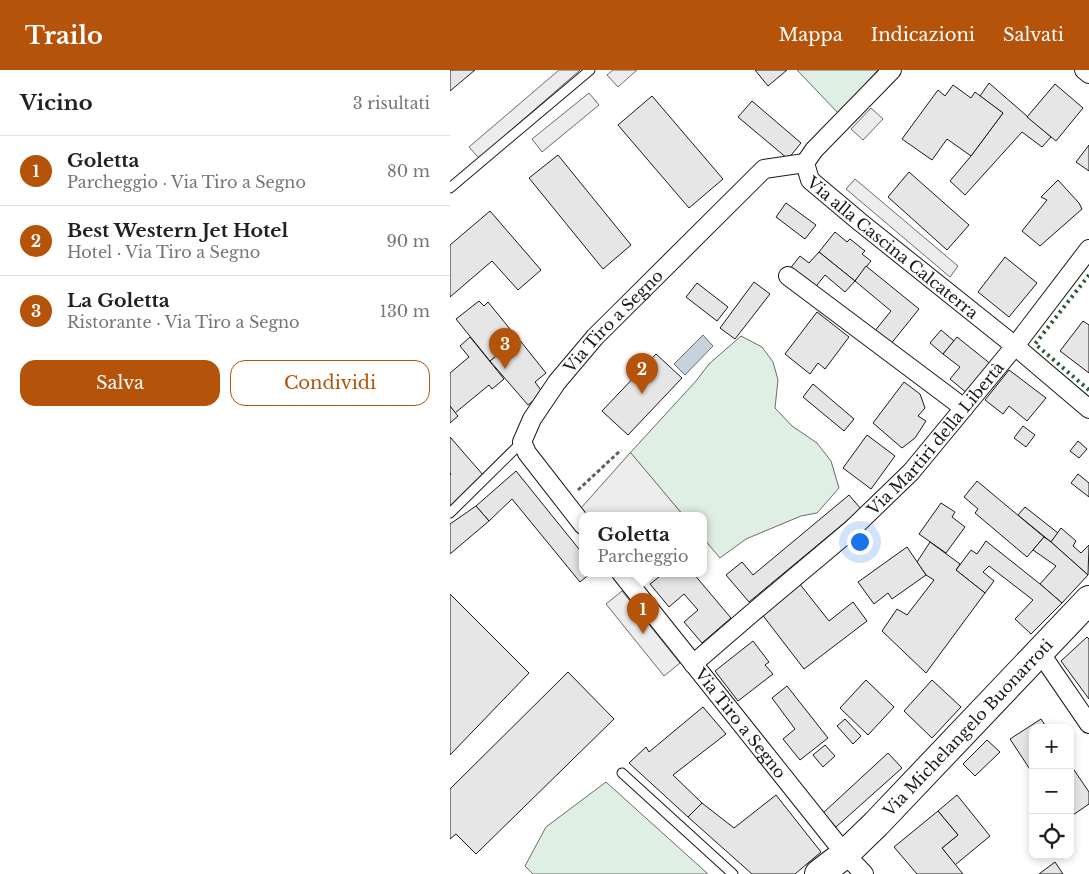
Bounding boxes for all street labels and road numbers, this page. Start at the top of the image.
street label: Via alla Cascina Calcaterra [802,171,983,323]
street label: Via Tiro a Segno [559,265,667,377]
street label: Via Martiri della Libertà [862,358,1008,520]
street label: Via Michelangelo Buonarroti [878,634,1057,821]
street label: Via Tiro a Segno [690,663,791,782]

